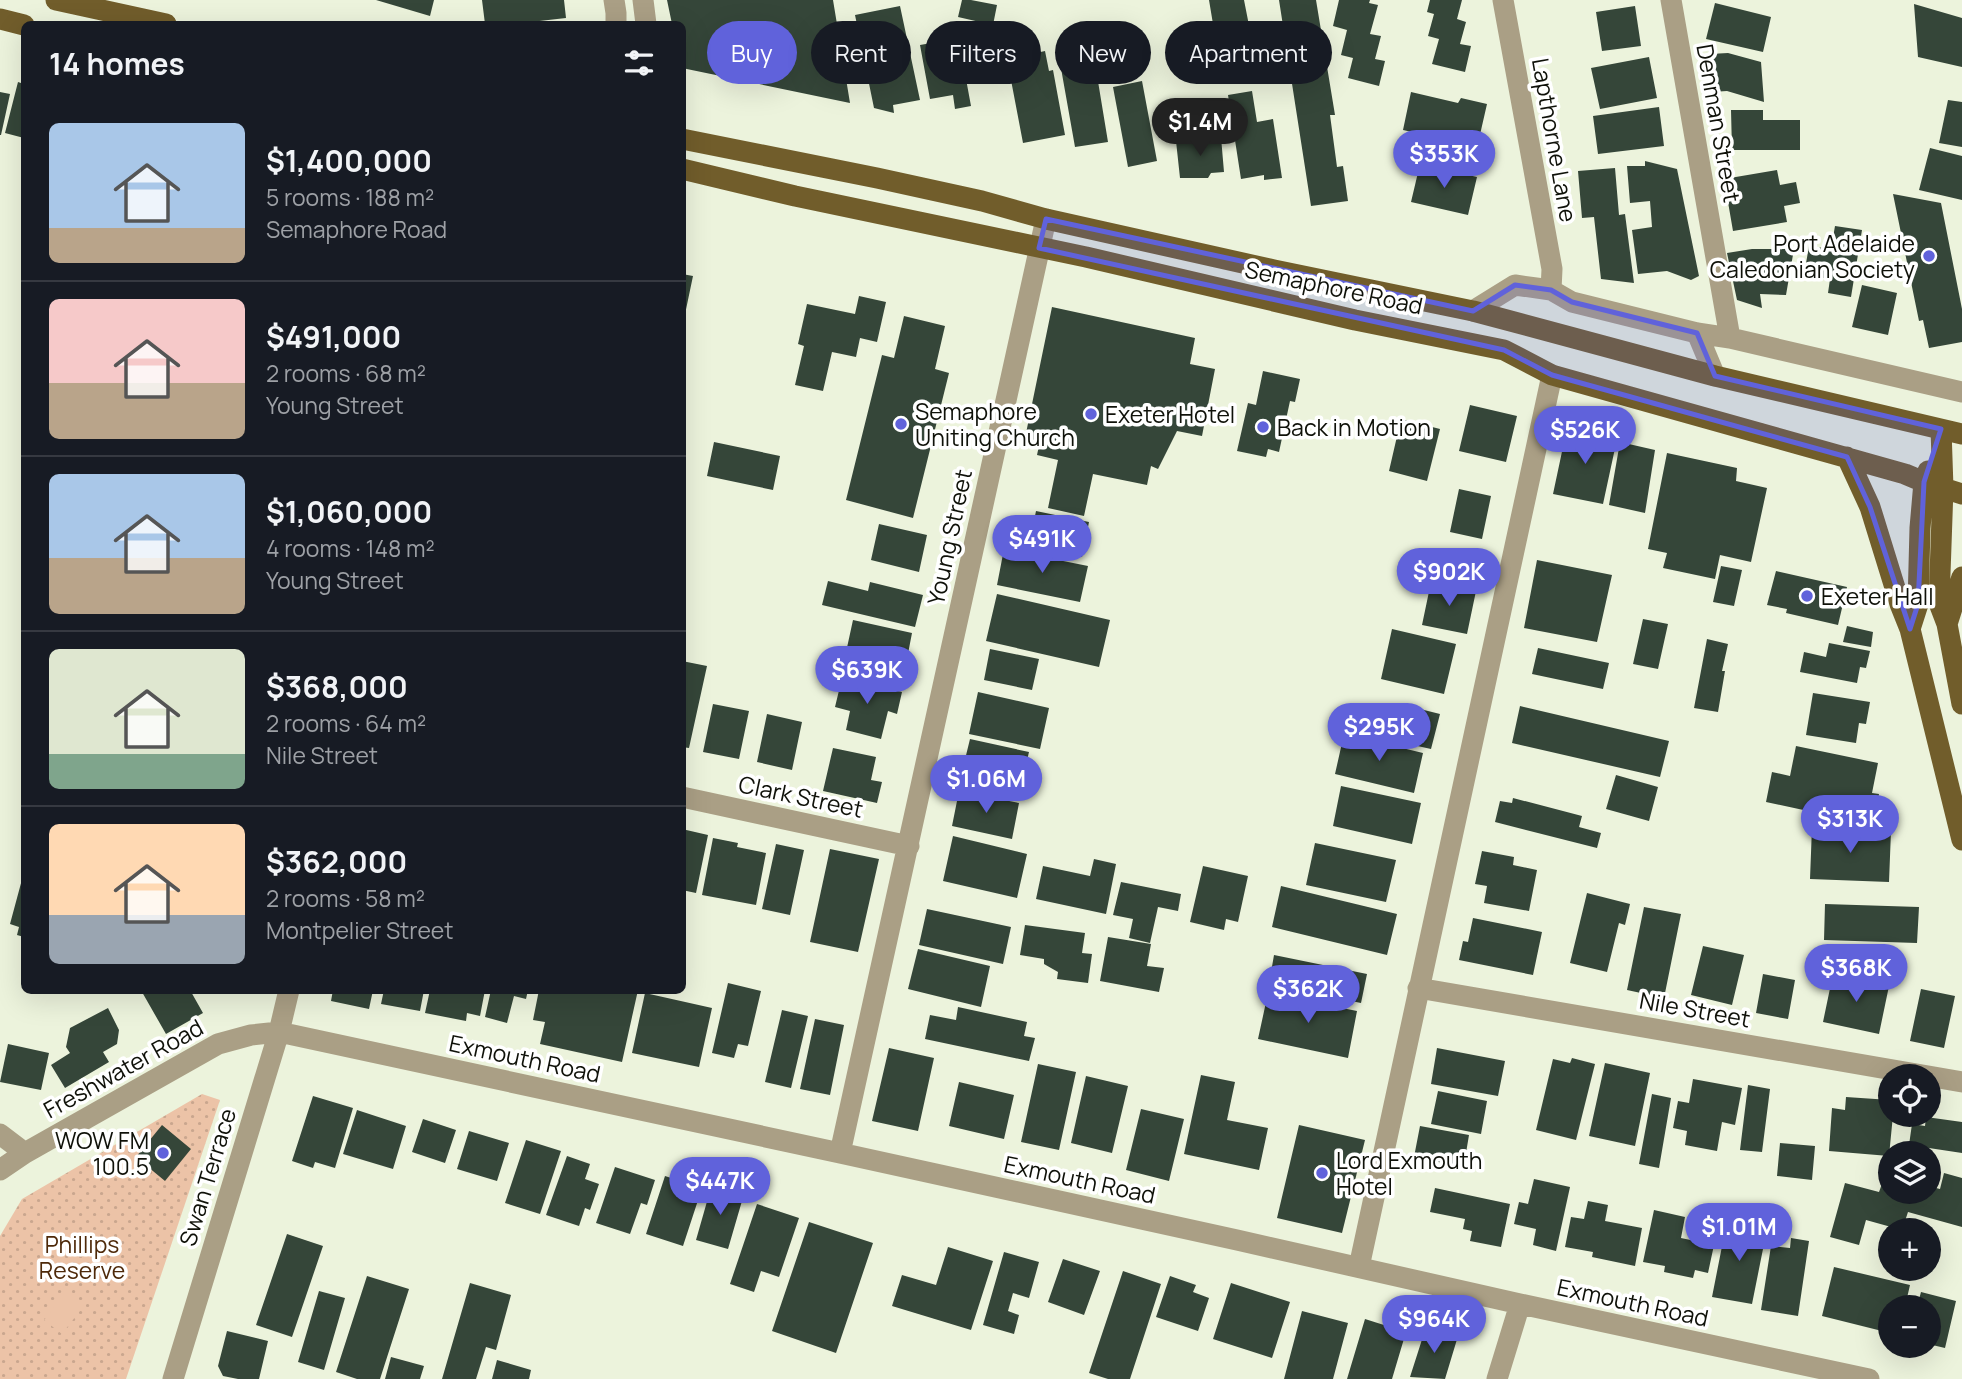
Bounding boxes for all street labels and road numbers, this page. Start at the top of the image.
street label: Denman Street [1689,41,1749,205]
street label: Lapthorne Lane [1525,55,1585,225]
street label: Semaphore Road [1242,253,1426,321]
street label: Young Street [919,466,979,608]
street label: Clark Street [736,767,866,825]
street label: Nile Street [1637,984,1753,1034]
street label: Freshwater Road [37,1011,209,1125]
street label: Exmouth Road [446,1026,604,1090]
street label: Swan Terrace [171,1104,243,1250]
street label: Exmouth Road [1001,1147,1159,1211]
street label: Exmouth Road [1554,1270,1712,1334]

